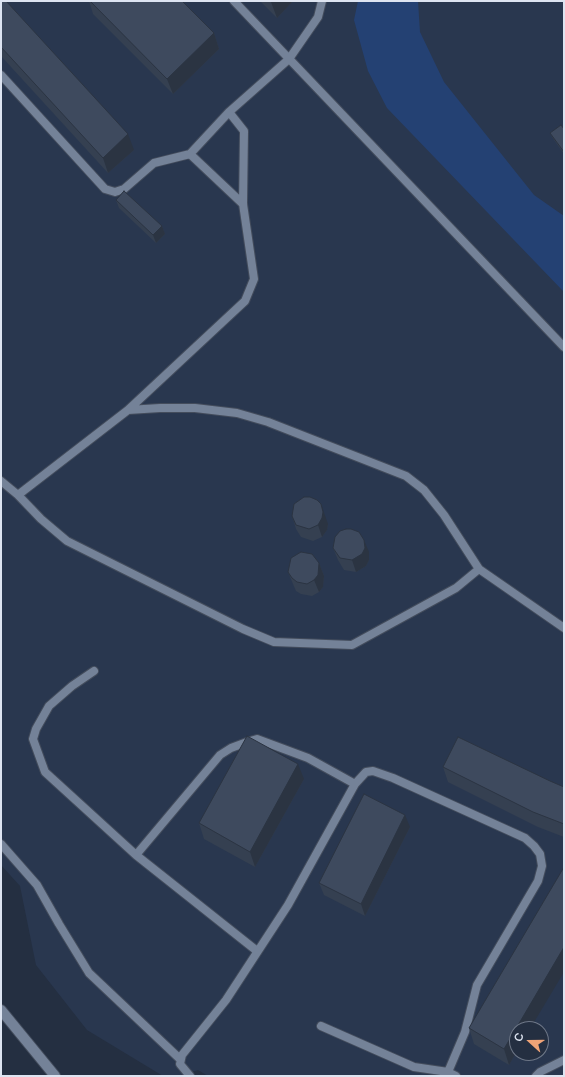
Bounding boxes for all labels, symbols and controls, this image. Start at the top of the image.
north arrow [509,1021,549,1061]
text: С [510,1030,527,1043]

